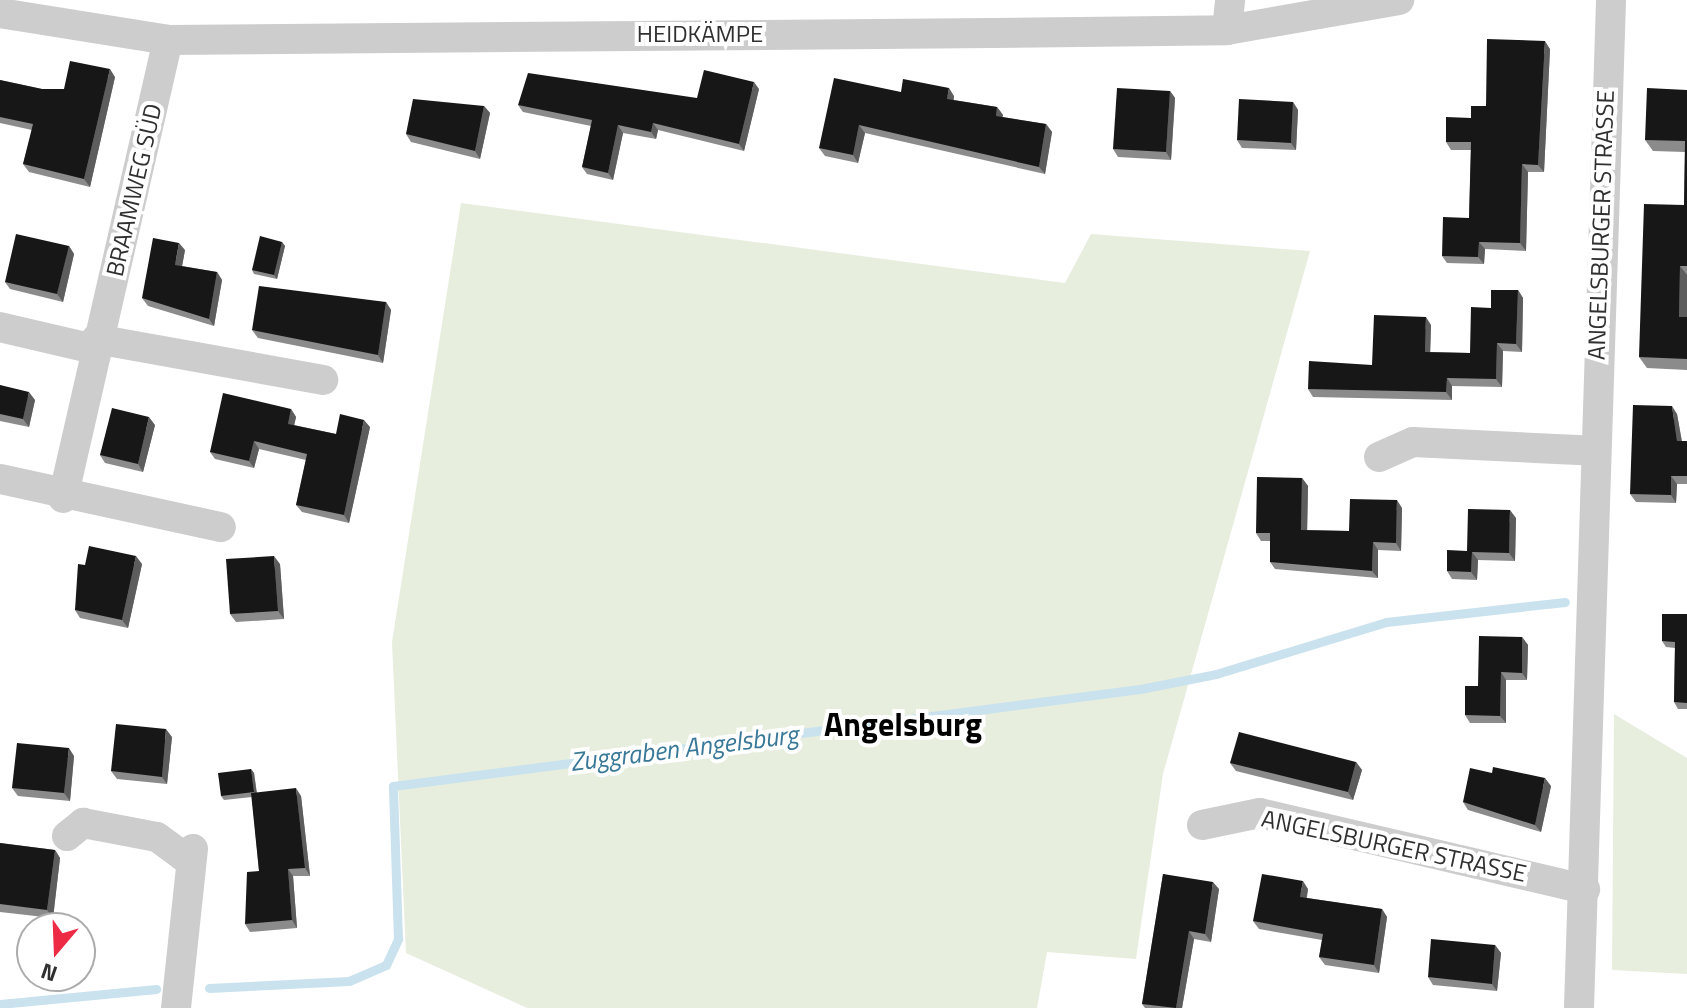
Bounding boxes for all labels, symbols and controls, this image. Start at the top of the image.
street label: HEIDKÄMPE [637,20,763,48]
street label: ANGELSBURGER STRASSE [1582,90,1620,360]
street label: BRAAMWEG SÜD [100,101,168,279]
district label: Angelsburg [824,705,982,743]
water label: Zuggraben Angelsburg [568,719,800,777]
street label: ANGELSBURGER STRASSE [1259,804,1529,888]
north arrow [16,912,96,992]
text: N [36,954,62,991]

